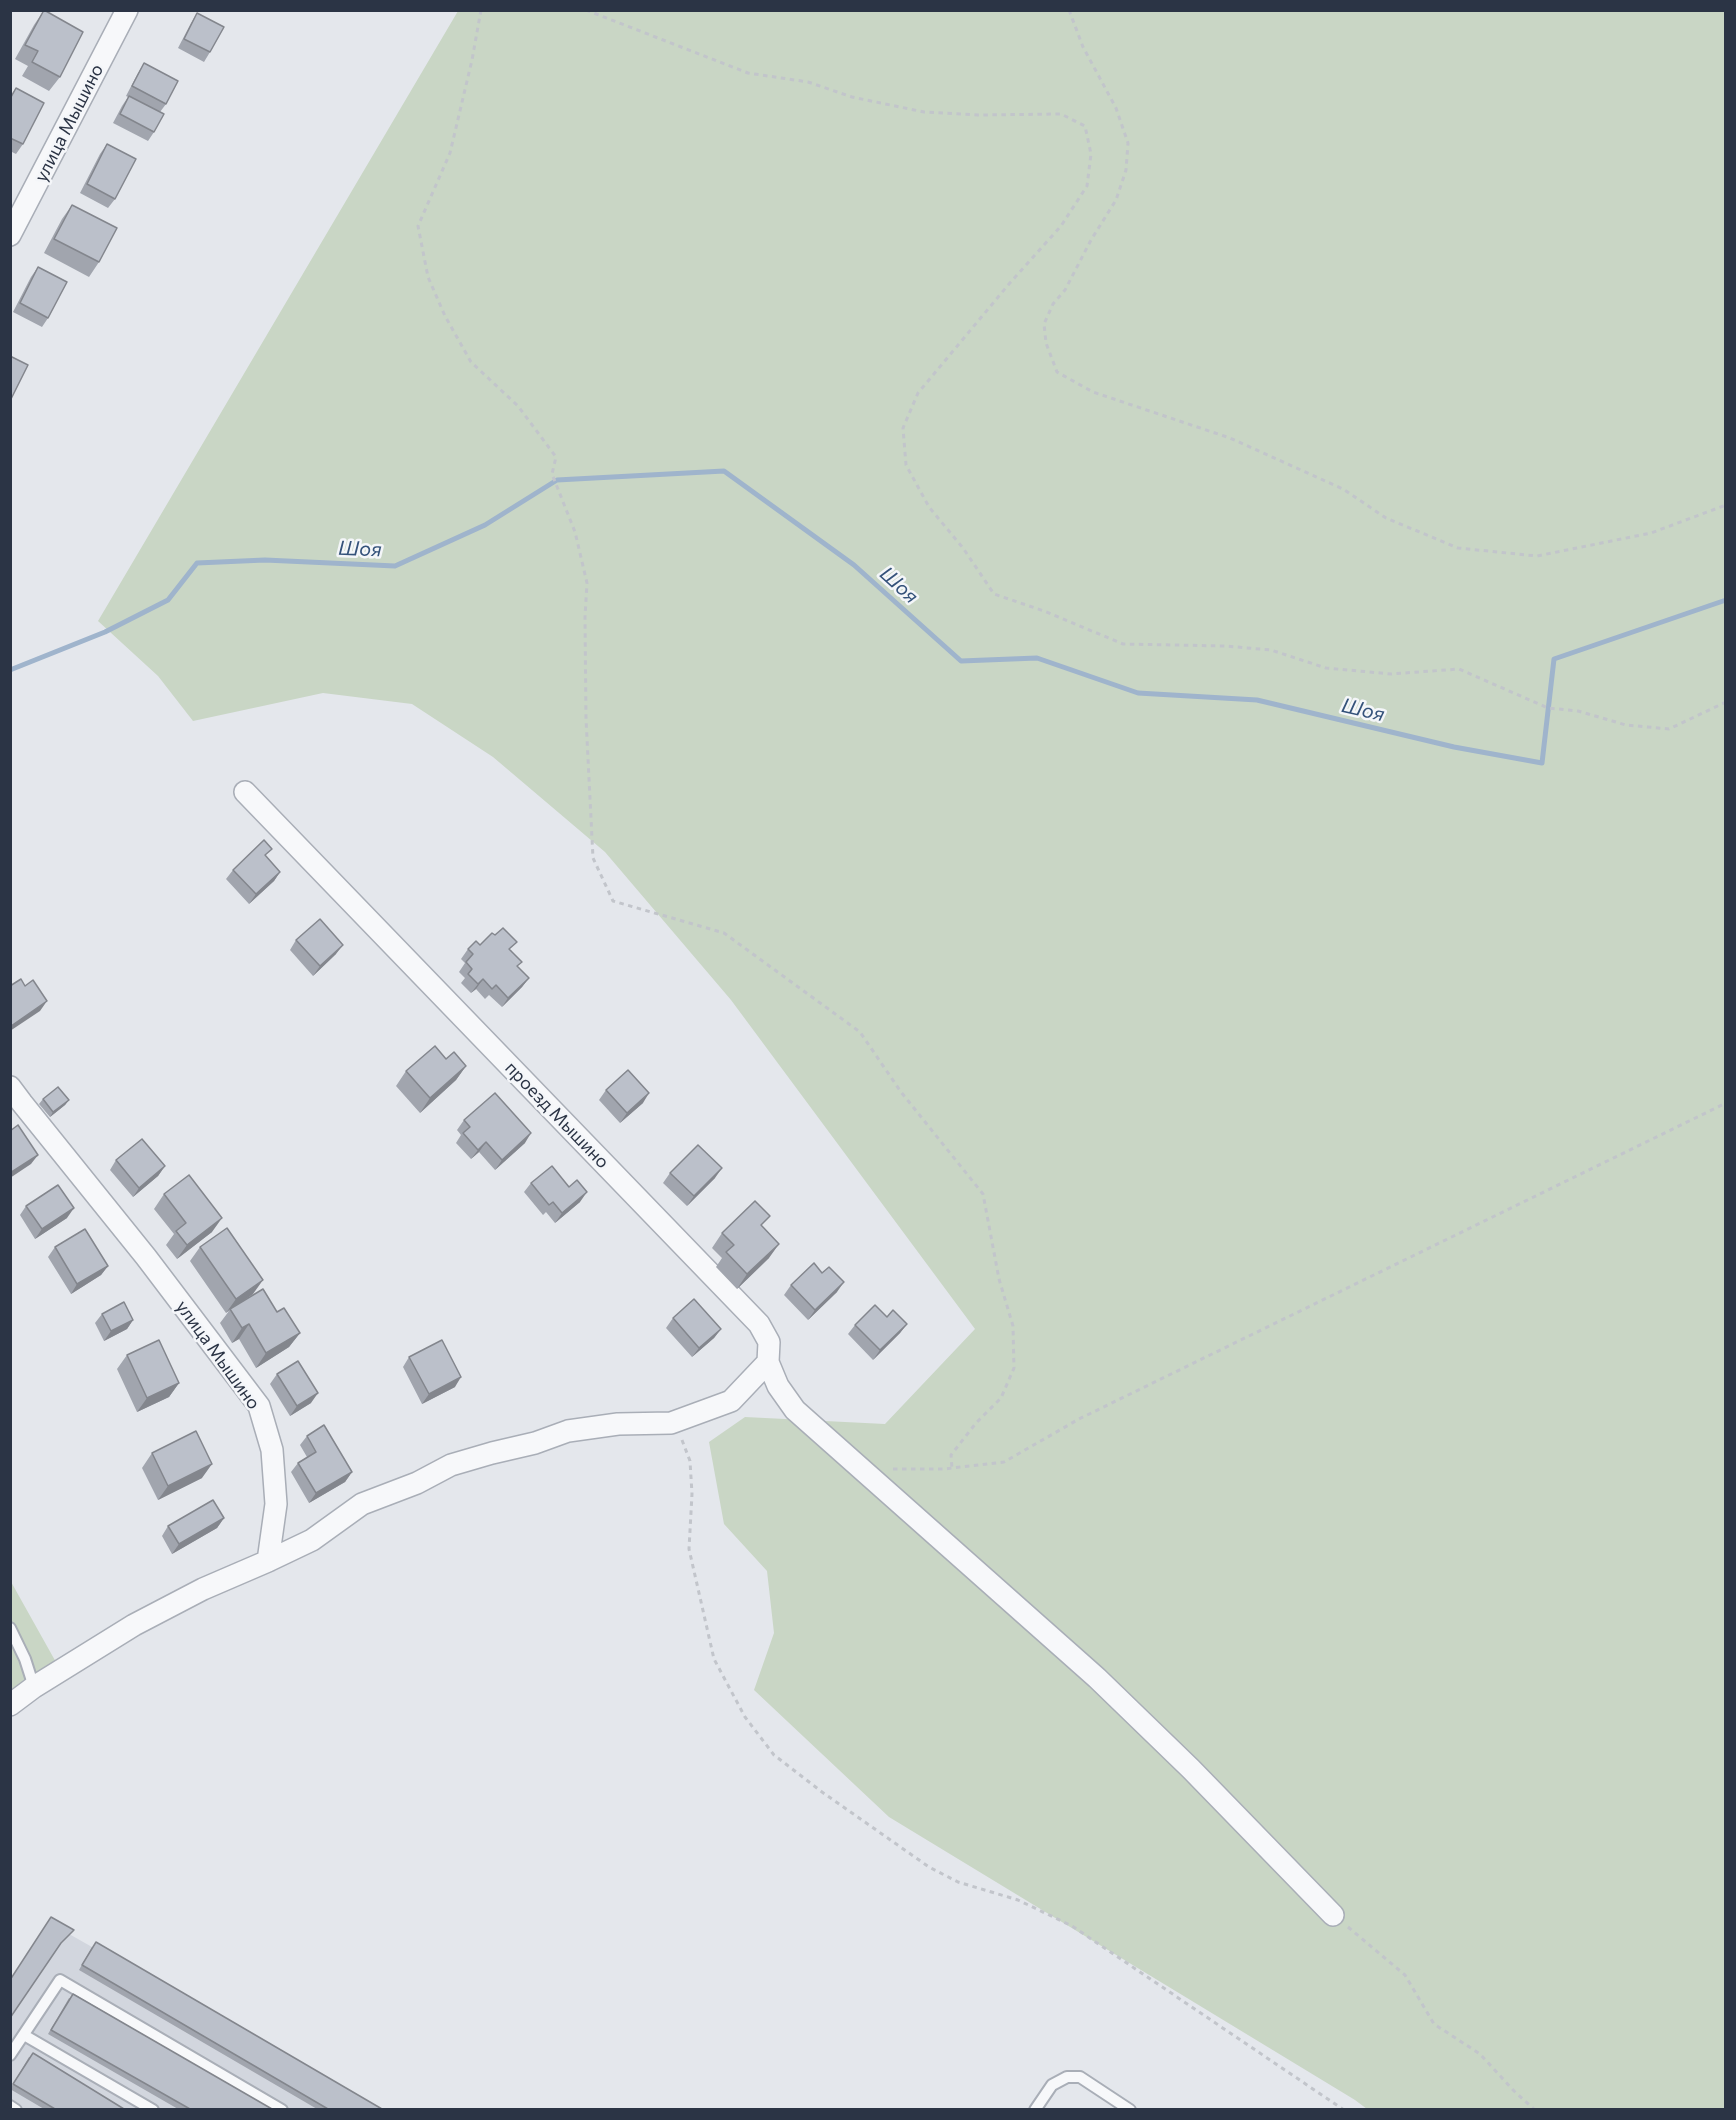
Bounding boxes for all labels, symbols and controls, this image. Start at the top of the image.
street label: улица Мышино [30,61,108,185]
water label: Шоя [338,536,382,562]
water label: Шоя [875,562,923,608]
water label: Шоя [1339,693,1387,727]
street label: проезд Мышино [501,1057,613,1173]
street label: улица Мышино [171,1296,265,1414]

